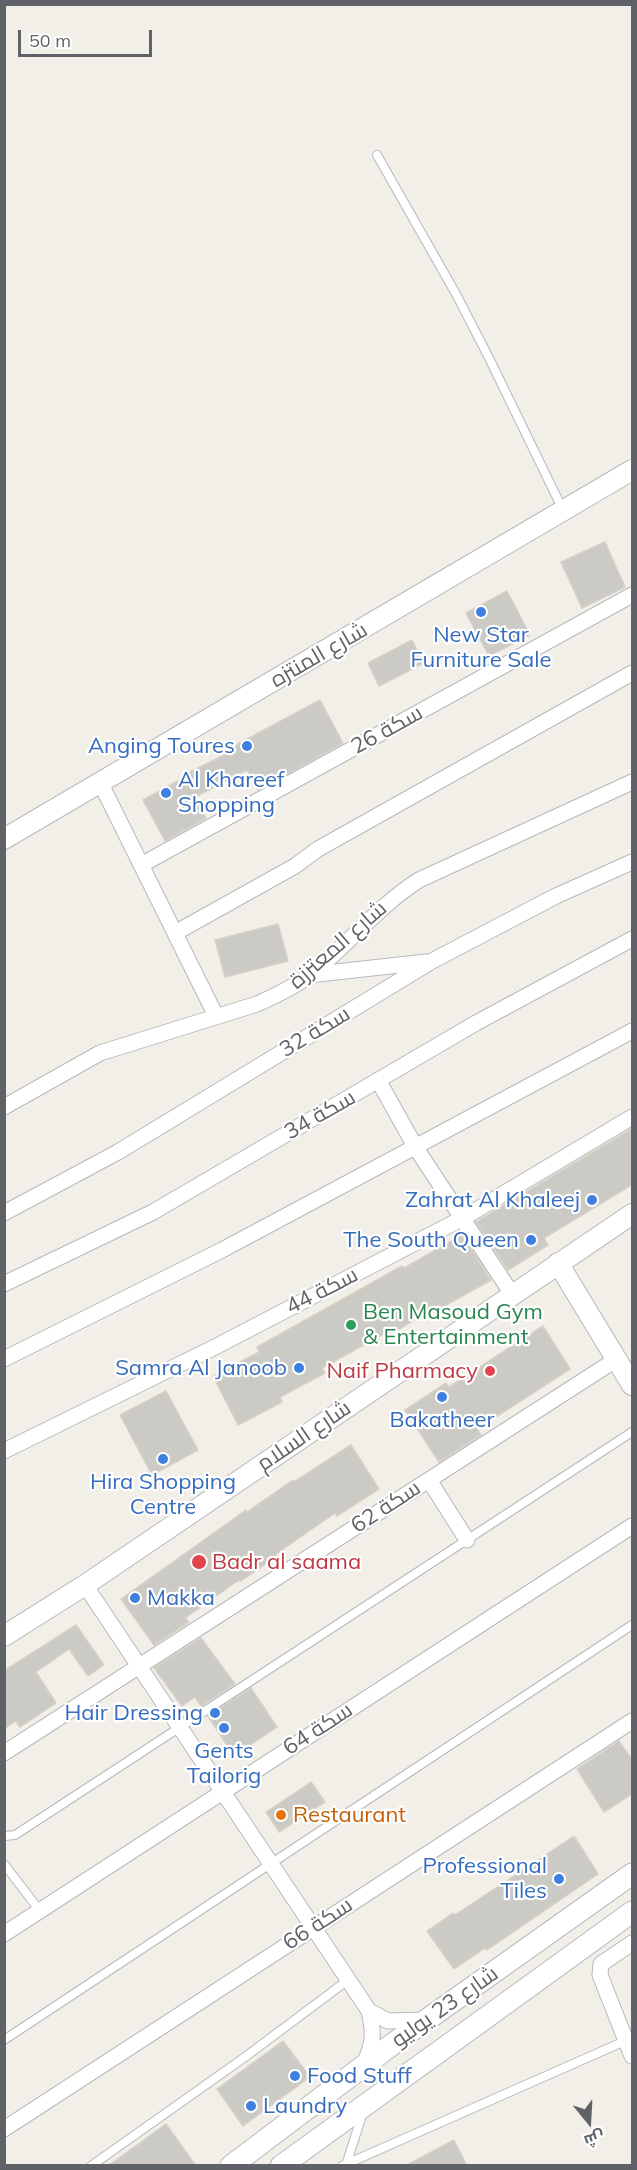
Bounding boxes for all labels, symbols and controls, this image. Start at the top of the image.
scale bar [21,18,154,56]
text: 50 m [29,29,71,52]
marker: New Star Furniture Sale [474,605,488,619]
street label: شارع المنتزه [266,617,372,693]
place label: New Star Furniture Sale [411,622,551,674]
street label: سكة 26 [347,700,427,760]
place label: Anging Toures [88,733,235,759]
marker: Anging Toures [240,739,254,753]
place label: Al Khareef Shopping [178,767,284,818]
marker: Al Khareef Shopping [159,786,173,800]
street label: شارع المعتززة [284,895,392,995]
street label: سكة 32 [275,1001,355,1063]
street label: سكة 34 [280,1084,360,1146]
place label: Zahrat Al Khaleej [405,1187,580,1213]
marker: Zahrat Al Khaleej [585,1193,599,1207]
place label: The South Queen [343,1227,519,1253]
marker: The South Queen [524,1233,538,1247]
street label: سكة 44 [281,1262,363,1320]
place label: Ben Masoud Gym & Entertainment [363,1299,543,1350]
marker: Ben Masoud Gym & Entertainment [344,1318,358,1332]
place label: Samra Al Janoob [115,1355,287,1381]
place label: Naif Pharmacy [326,1358,478,1384]
marker: Samra Al Janoob [292,1361,306,1375]
marker: Naif Pharmacy [483,1364,497,1378]
marker: Bakatheer [435,1390,449,1404]
street label: شارع السلام [252,1395,356,1477]
place label: Bakatheer [389,1407,495,1433]
marker: Hira Shopping Centre [156,1452,170,1466]
place label: Hira Shopping Centre [90,1469,236,1520]
street label: سكة 62 [346,1475,426,1539]
place label: Badr al saama [212,1549,361,1575]
marker: Badr al saama [190,1553,208,1571]
place label: Makka [147,1585,215,1611]
marker: Makka [128,1591,142,1605]
street label: سكة 64 [278,1697,358,1761]
place label: Hair Dressing [65,1700,203,1726]
marker: Hair Dressing [208,1706,222,1720]
marker: Gents Tailorig [217,1721,231,1735]
place label: Gents Tailorig [187,1738,261,1790]
place label: Restaurant [293,1802,406,1828]
marker: Restaurant [274,1808,288,1822]
place label: Professional Tiles [423,1853,547,1904]
marker: Professional Tiles [552,1872,566,1886]
street label: سكة 66 [278,1892,358,1956]
street label: شارع 23 يوليو [387,1961,503,2053]
place label: Food Stuff [307,2063,412,2089]
marker: Food Stuff [288,2069,302,2083]
north arrow [559,2092,619,2152]
place label: Laundry [263,2093,347,2119]
marker: Laundry [244,2099,258,2113]
text: ش [582,2126,607,2152]

